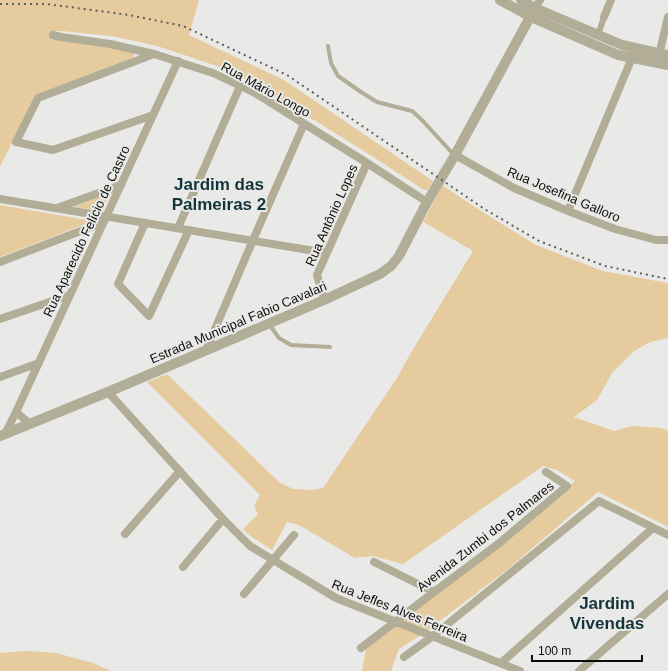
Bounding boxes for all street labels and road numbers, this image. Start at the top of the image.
street label: Rua Mário Longo [219,59,313,120]
street label: Rua Aparecido Felício de Castro [40,143,133,319]
street label: Rua Antônio Lopes [302,162,361,268]
street label: Rua Josefina Galloro [505,164,623,225]
street label: Estrada Municipal Fabio Cavalari [147,278,329,367]
street label: Avenida Zumbi dos Palmares [414,478,557,595]
street label: Rua Jefles Alves Ferreira [330,576,471,645]

